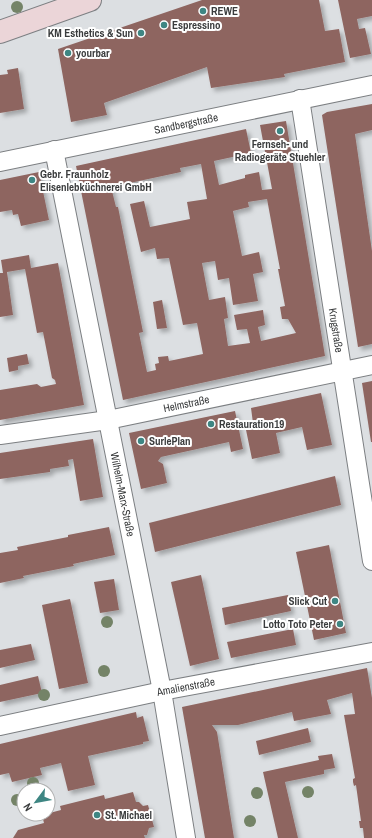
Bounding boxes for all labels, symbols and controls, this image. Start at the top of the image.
place label: REWE [211,4,238,18]
marker: REWE [198,6,208,16]
place label: Espressino [172,18,221,32]
marker: Espressino [159,20,169,30]
place label: KM Esthetics & Sun [48,26,133,40]
marker: KM Esthetics & Sun [136,28,146,38]
place label: yourbar [76,46,110,60]
marker: yourbar [63,48,73,58]
street label: Sandbergstraße [153,110,219,137]
marker: Fernseh- und Radiogeräte Stuehler [275,126,285,136]
place label: Fernseh- und Radiogeräte Stuehler [235,137,326,164]
place label: Gebr. Fraunholz Elisenlebküchnerei GmbH [40,167,152,194]
marker: Gebr. Fraunholz Elisenlebküchnerei GmbH [27,175,37,185]
street label: Krugstraße [326,307,346,353]
street label: Helmstraße [162,392,211,415]
place label: Restauration19 [219,417,284,431]
marker: Restauration19 [206,419,216,429]
place label: SurlePlan [149,434,191,448]
marker: SurlePlan [136,436,146,446]
street label: Wilhelm-Marx-Straße [107,451,138,538]
place label: Slick Cut [288,594,327,608]
marker: Slick Cut [330,596,340,606]
place label: Lotto Toto Peter [263,617,332,631]
marker: Lotto Toto Peter [335,619,345,629]
street label: Amalienstraße [155,674,216,699]
north arrow [16,782,56,822]
text: N [20,801,35,814]
place label: St. Michael [105,808,152,822]
marker: St. Michael [92,810,102,820]

